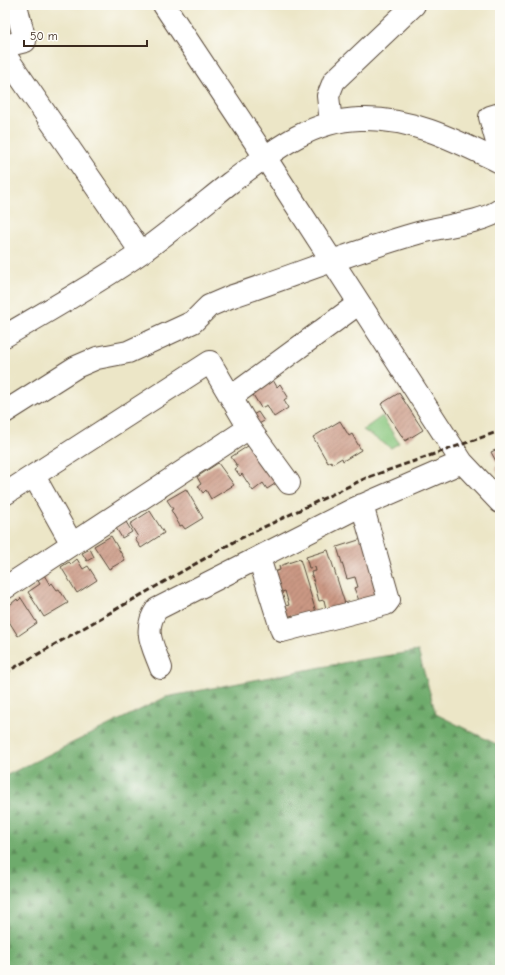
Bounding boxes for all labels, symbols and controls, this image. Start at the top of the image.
scale bar [24,22,147,48]
text: 50 m [30,29,58,43]

